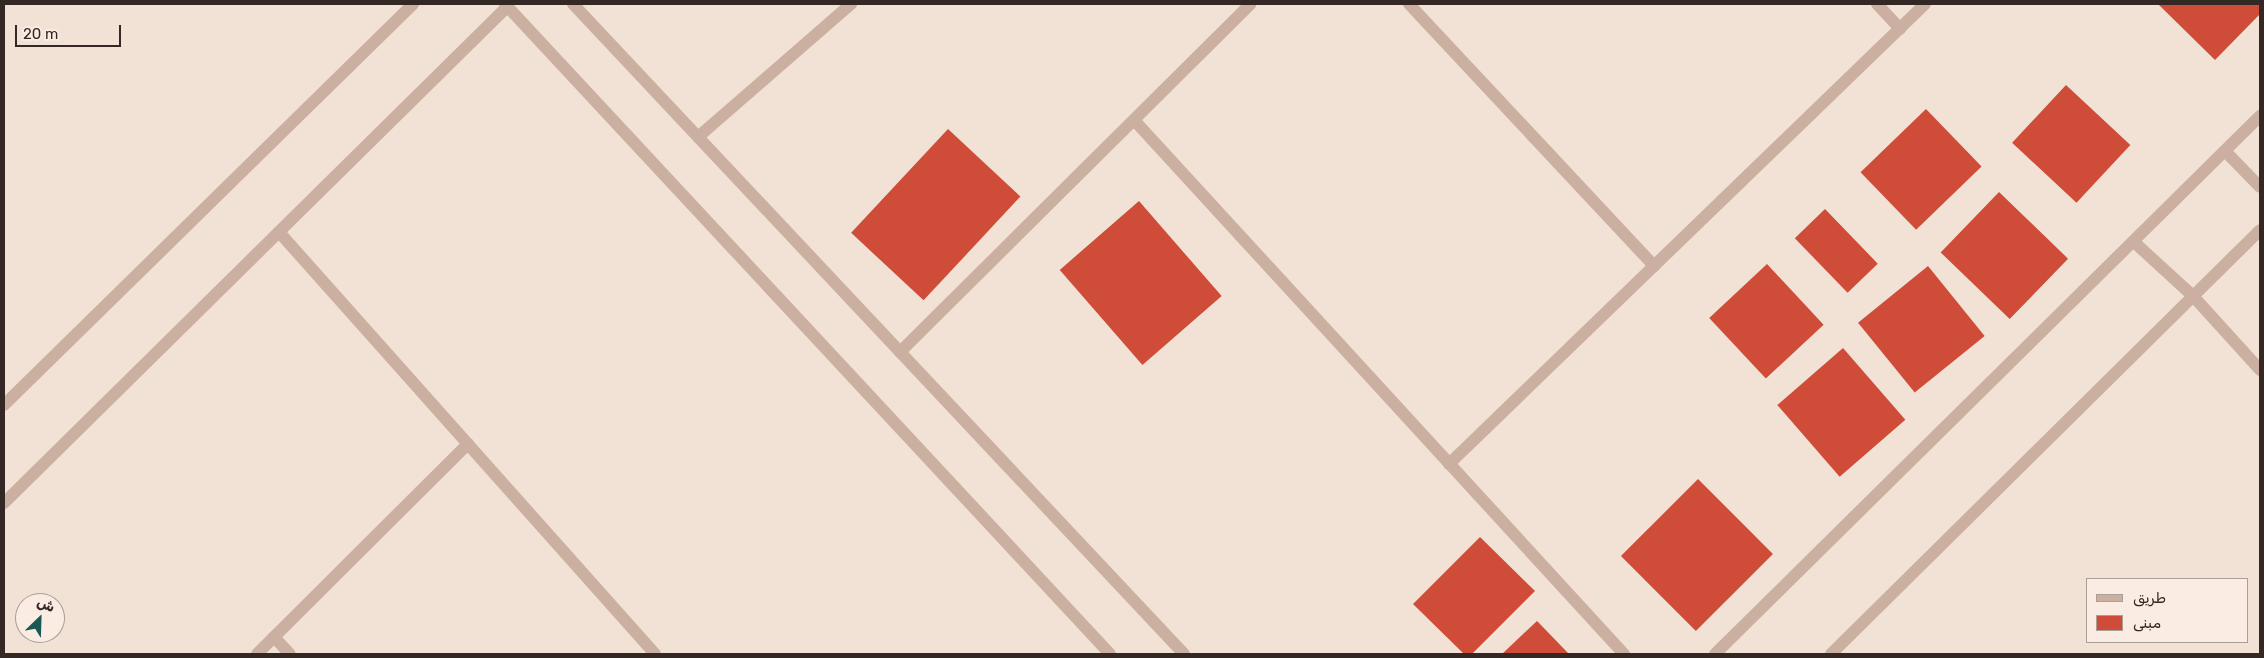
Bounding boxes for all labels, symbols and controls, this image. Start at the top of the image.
scale bar [18,15,124,47]
text: 20 m [23,25,58,43]
legend [2086,578,2249,643]
text: طريق [2133,589,2166,607]
north arrow [15,593,65,643]
text: ش [34,593,57,616]
text: مبنى [2133,614,2161,632]

